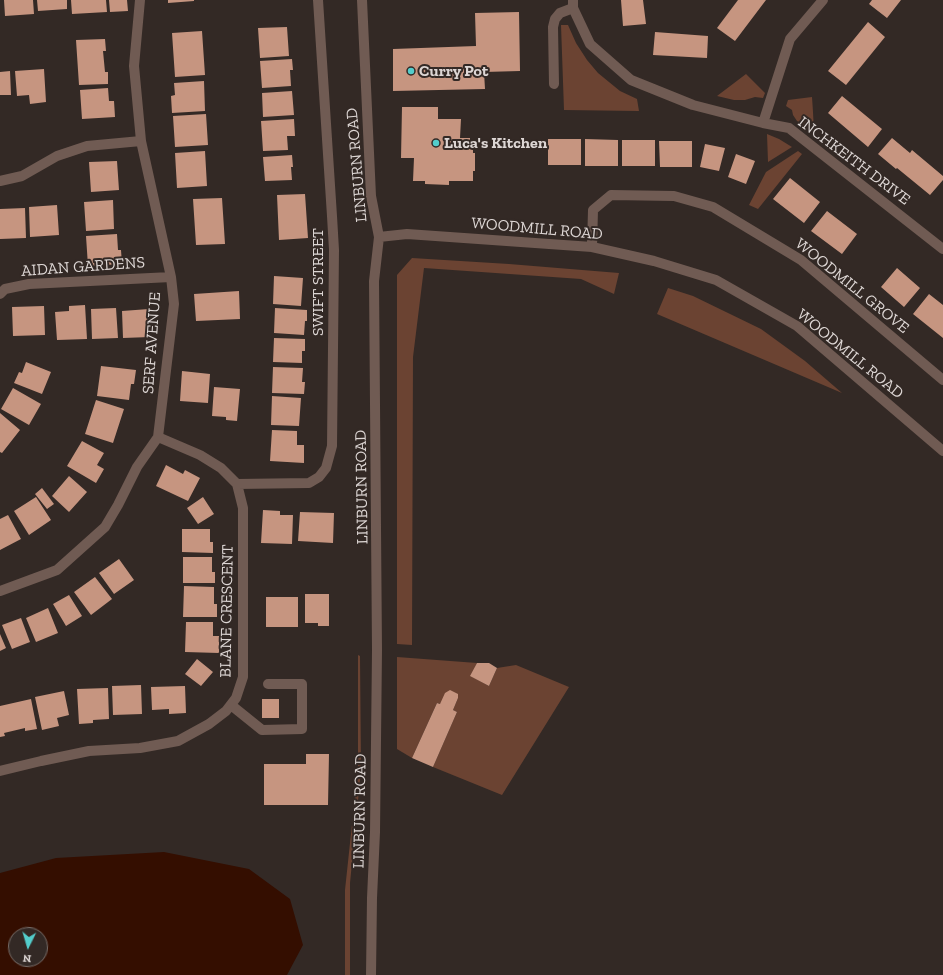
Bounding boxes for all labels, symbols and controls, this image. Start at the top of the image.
place label: Curry Pot [419,61,488,81]
marker: Curry Pot [406,66,416,76]
street label: LINBURN ROAD [342,107,372,223]
street label: INCHKEITH DRIVE [794,113,914,209]
place label: Luca's Kitchen [444,133,547,153]
marker: Luca's Kitchen [431,138,441,148]
street label: WOODMILL ROAD [471,214,603,244]
street label: SWIFT STREET [308,228,328,336]
street label: WOODMILL GROVE [791,234,913,338]
street label: AIDAN GARDENS [20,253,146,281]
street label: SERF AVENUE [139,291,165,395]
street label: WOODMILL ROAD [793,305,907,403]
street label: LINBURN ROAD [351,430,373,544]
street label: BLANE CRESCENT [216,544,238,678]
street label: LINBURN ROAD [349,754,371,868]
north arrow [8,927,48,967]
text: N [22,952,32,965]

